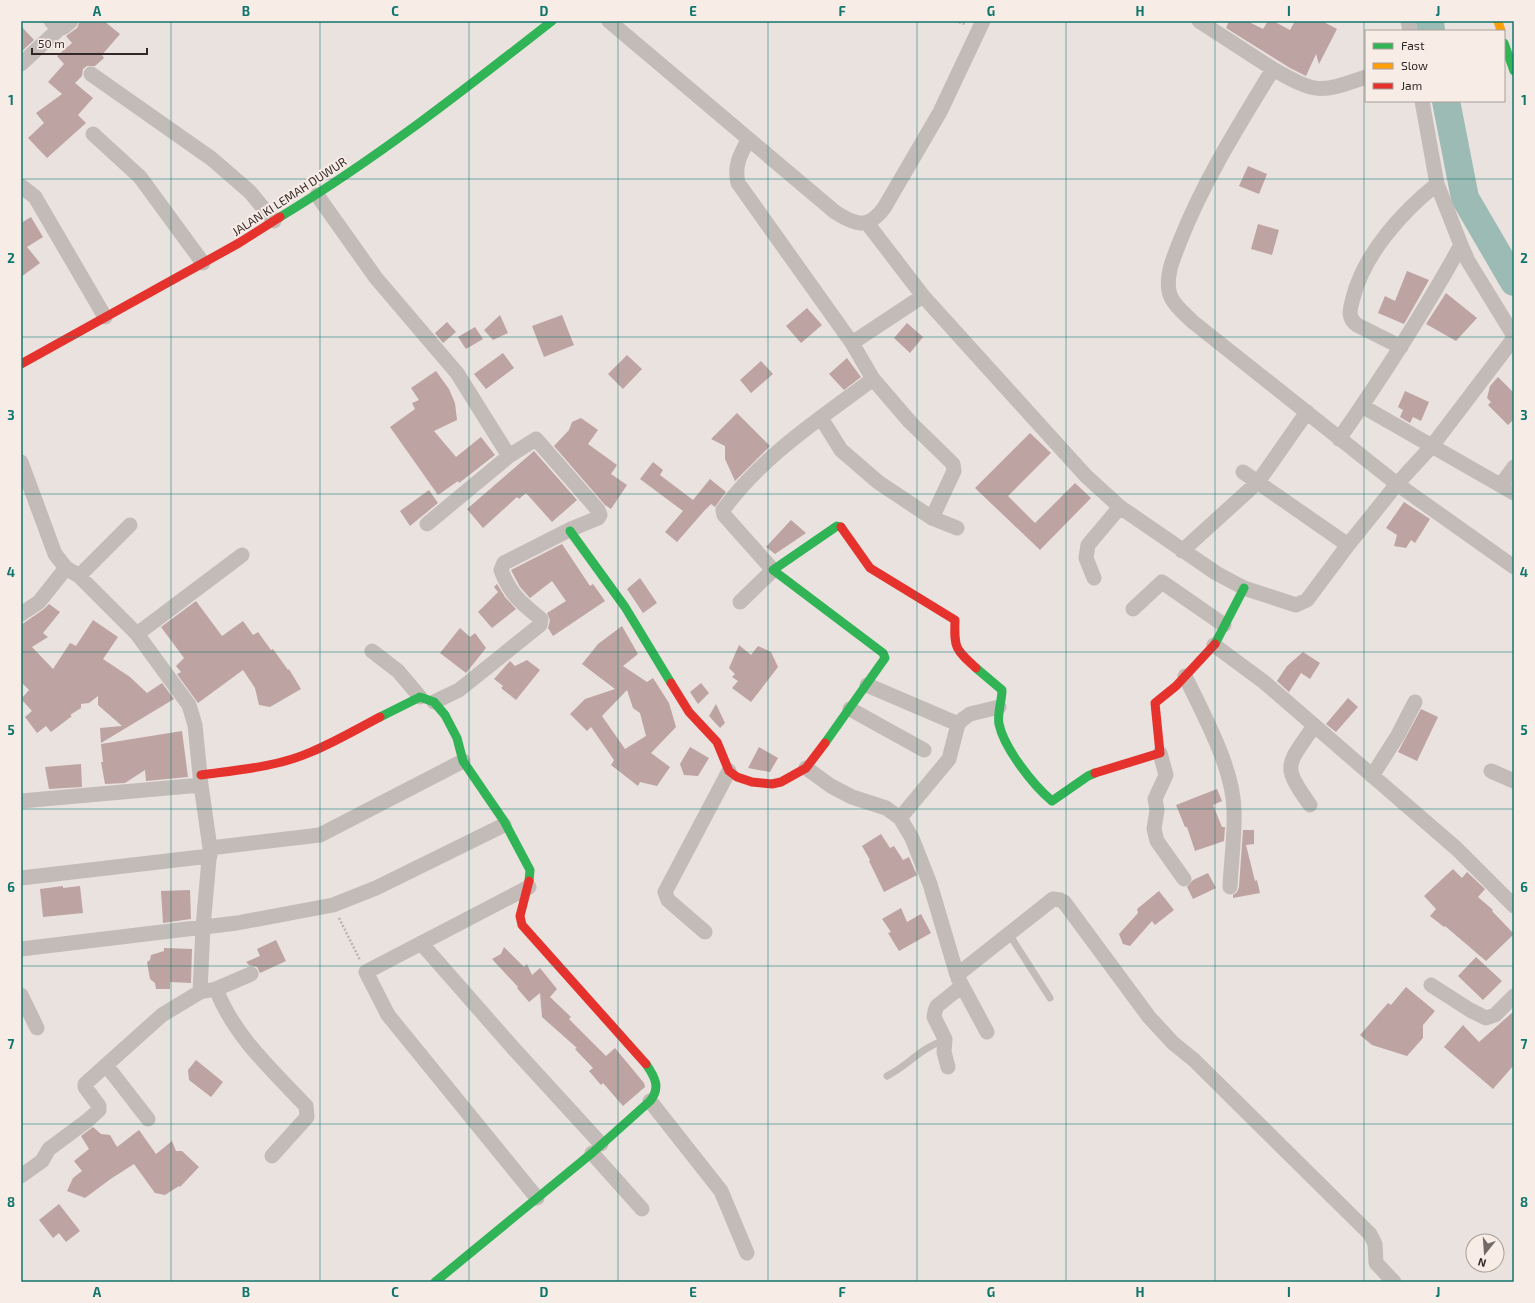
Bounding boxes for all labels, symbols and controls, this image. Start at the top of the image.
text: A [93,3,102,19]
text: B [242,3,250,19]
text: C [391,3,399,19]
text: D [540,3,549,19]
text: E [689,3,697,19]
text: F [838,3,846,19]
text: G [987,3,995,19]
text: H [1136,3,1145,19]
text: I [1287,3,1291,19]
text: J [1436,3,1440,19]
scale bar [32,30,147,56]
legend [1365,30,1505,102]
text: 50 m [38,36,65,50]
text: Fast [1401,38,1425,52]
text: Slow [1401,58,1428,72]
text: Jam [1401,78,1422,92]
text: 1 [8,92,14,108]
text: 1 [1521,92,1527,108]
street label: JALAN KI LEMAH DUWUR [229,154,349,238]
text: 2 [7,250,15,266]
text: 2 [1520,250,1528,266]
text: 3 [7,407,15,423]
text: 3 [1520,407,1528,423]
text: 4 [7,564,15,580]
text: 4 [1520,564,1528,580]
text: 5 [7,722,15,738]
text: 5 [1520,722,1528,738]
text: 6 [7,879,15,895]
text: 6 [1520,879,1528,895]
text: 7 [8,1036,15,1052]
text: 7 [1521,1036,1528,1052]
text: 8 [7,1194,15,1210]
text: 8 [1520,1194,1528,1210]
north arrow [1465,1233,1505,1273]
text: N [1476,1256,1488,1270]
text: A [93,1284,102,1300]
text: B [242,1284,250,1300]
text: C [391,1284,399,1300]
text: D [540,1284,549,1300]
text: E [689,1284,697,1300]
text: F [838,1284,846,1300]
text: G [987,1284,995,1300]
text: H [1136,1284,1145,1300]
text: I [1287,1284,1291,1300]
text: J [1436,1284,1440,1300]

